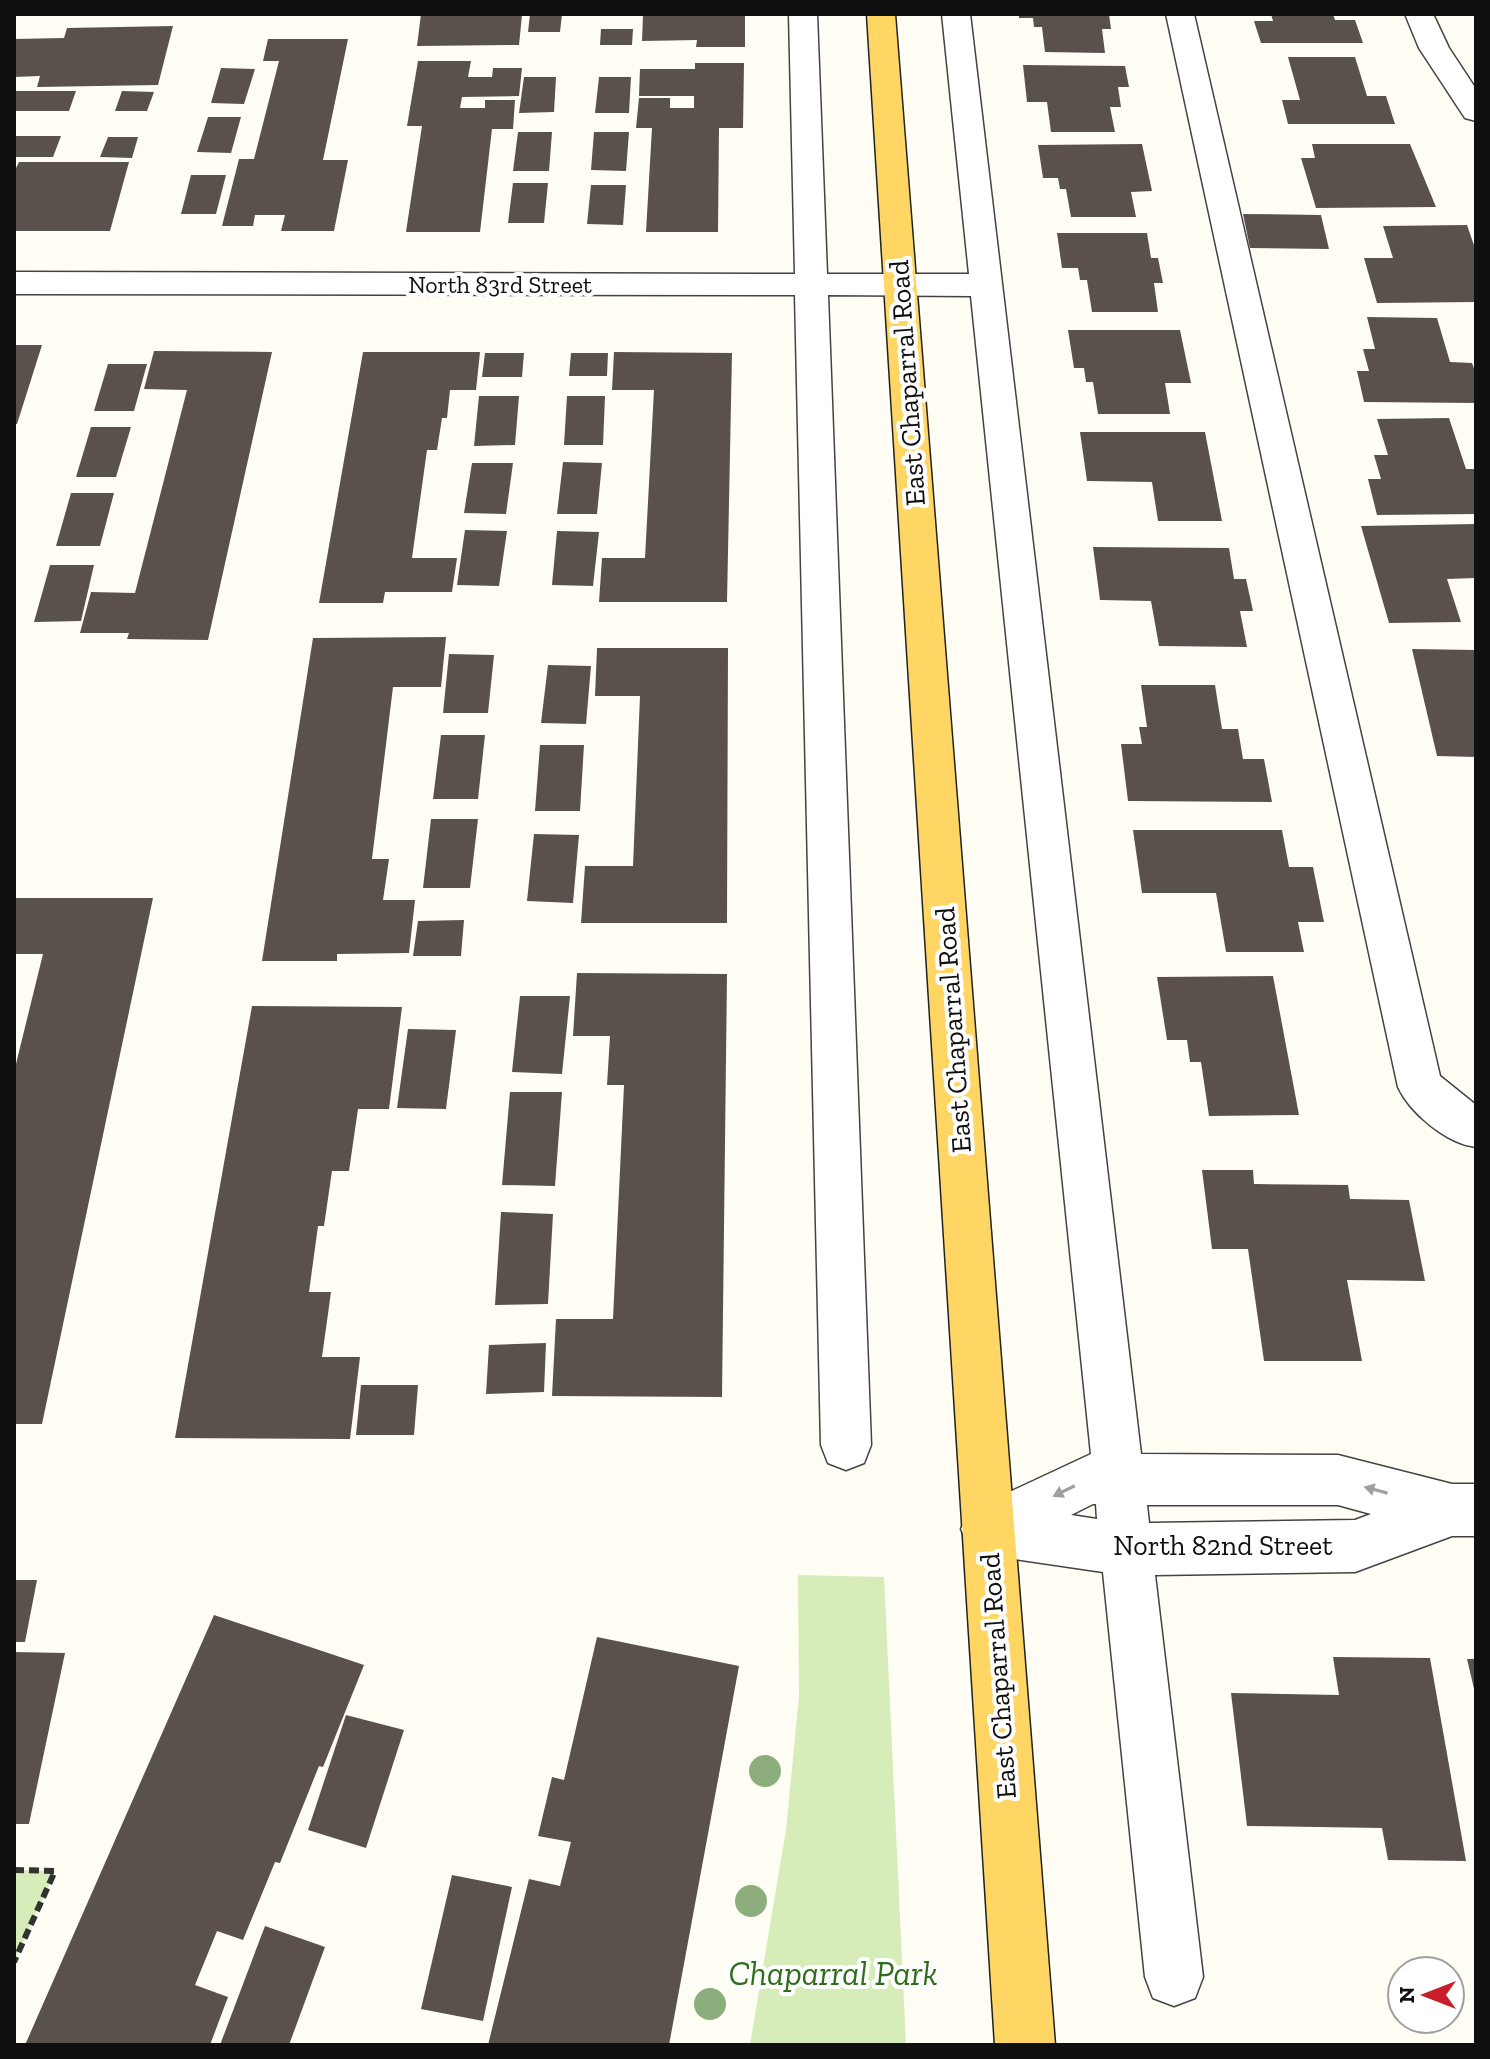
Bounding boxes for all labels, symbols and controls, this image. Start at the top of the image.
street label: East Chaparral Road [882,259,932,507]
street label: North 83rd Street [408,270,592,299]
street label: East Chaparral Road [928,906,978,1154]
one-way arrow [1053,1484,1076,1498]
one-way arrow [1364,1484,1389,1496]
street label: North 82nd Street [1113,1529,1333,1562]
street label: East Chaparral Road [973,1552,1023,1800]
park label: Chaparral Park [728,1953,938,1994]
north arrow [1386,1955,1466,2035]
text: N [1393,1986,1420,2003]

